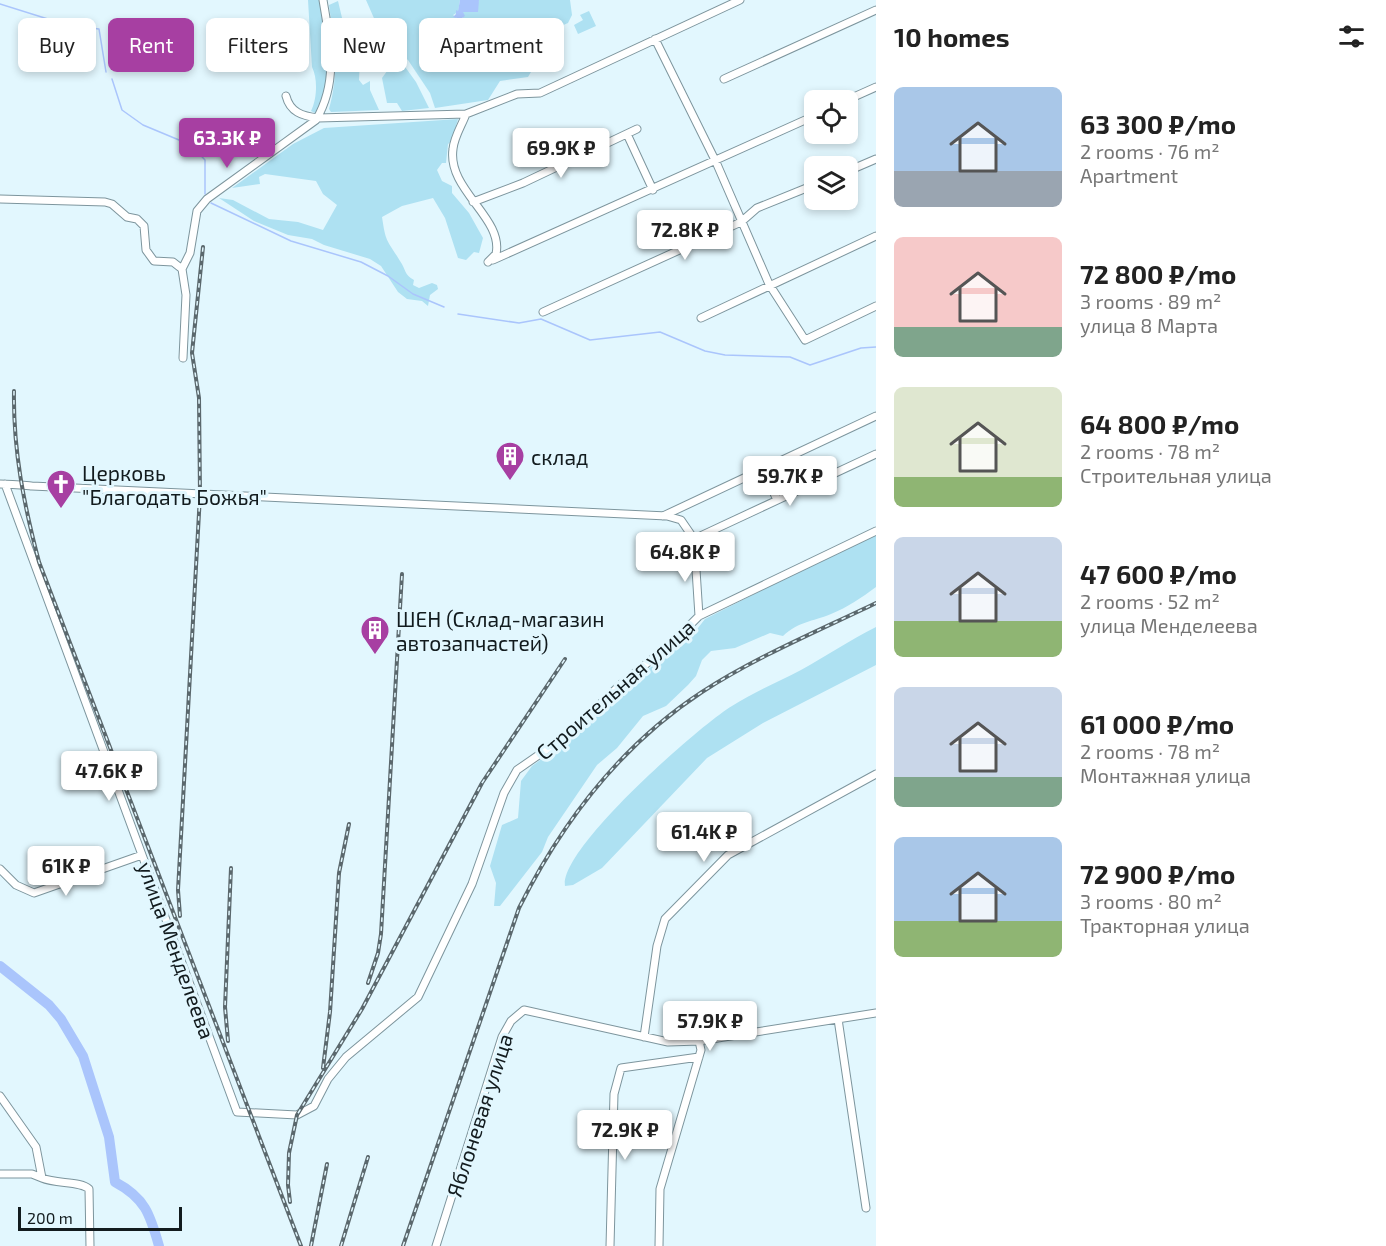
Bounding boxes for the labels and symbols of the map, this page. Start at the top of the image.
pin: 63.3K ₽ [172,118,282,169]
pin: 69.9K ₽ [506,128,616,179]
pin: 72.8K ₽ [630,210,740,261]
building icon: склад [494,440,526,482]
place label: склад [531,444,588,469]
pin: 59.7K ₽ [735,456,845,507]
place label: Церковь "Благодать Божья" [82,460,267,509]
church icon: Церковь "Благодать Божья" [45,468,77,510]
pin: 64.8K ₽ [630,532,740,583]
place label: ШЕН (Склад-магазин автозапчастей) [396,606,604,655]
street label: Строительная улица [531,613,700,765]
building icon: ШЕН (Склад-магазин автозапчастей) [359,614,391,656]
pin: 47.6K ₽ [54,751,164,802]
pin: 61.4K ₽ [649,812,759,863]
pin: 61K ₽ [24,846,108,897]
street label: улица Менделеева [132,858,221,1042]
pin: 57.9K ₽ [655,1001,765,1052]
street label: Яблоневая улица [441,1030,518,1200]
pin: 72.9K ₽ [570,1110,680,1161]
scale bar [18,1204,182,1232]

